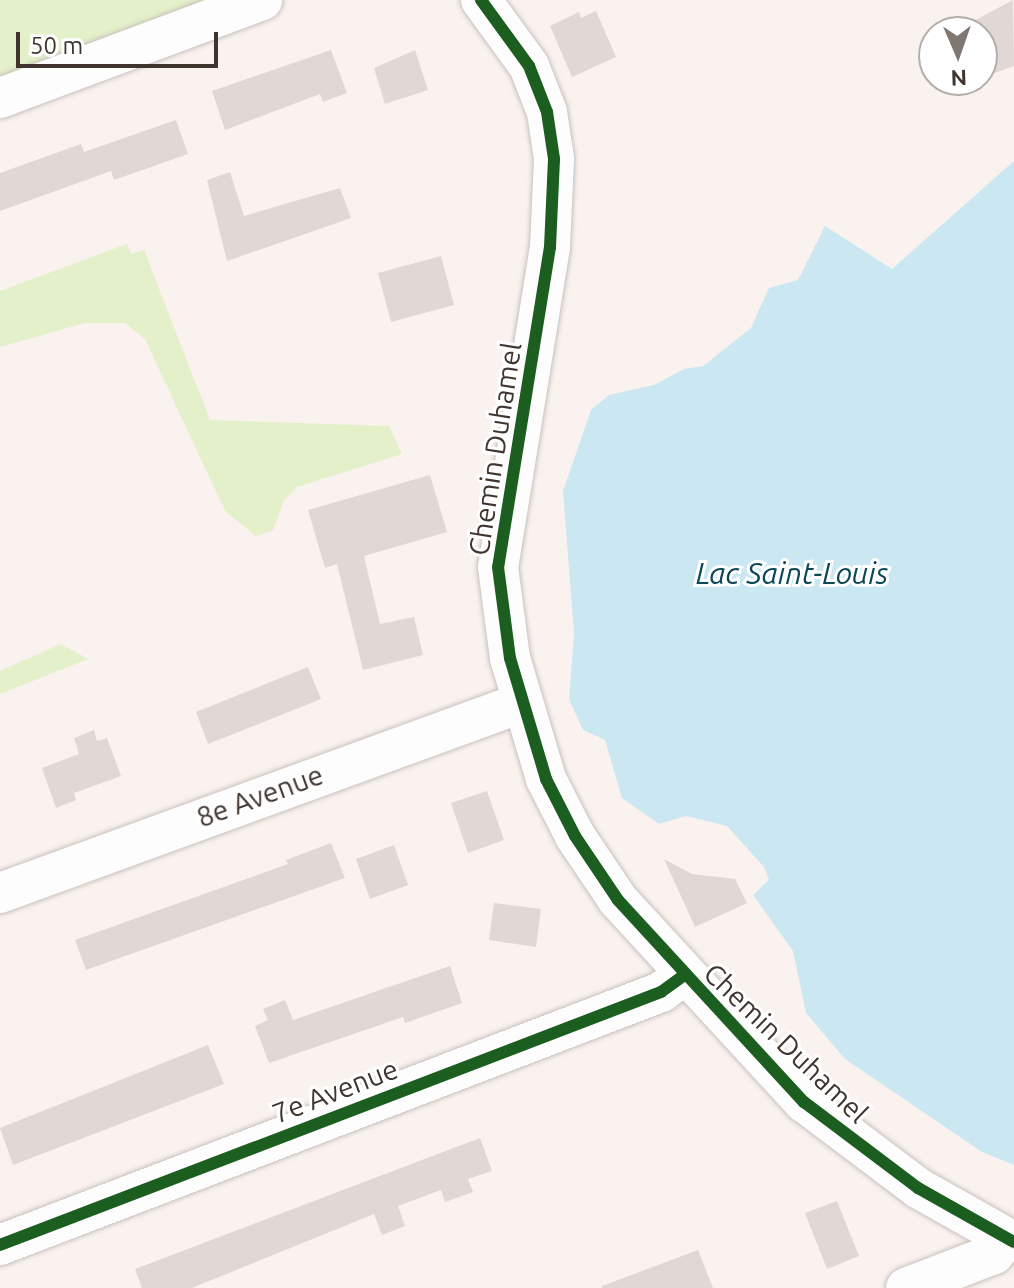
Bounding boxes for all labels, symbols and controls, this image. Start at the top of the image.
scale bar [20,16,222,66]
north arrow [918,16,998,96]
text: 50 m [30,32,83,59]
text: N [950,66,967,91]
street label: Chemin Duhamel [462,340,528,558]
water label: Lac Saint-Louis [696,555,888,591]
street label: 8e Avenue [192,758,328,834]
street label: Chemin Duhamel [697,956,875,1130]
street label: 7e Avenue [267,1052,403,1130]

